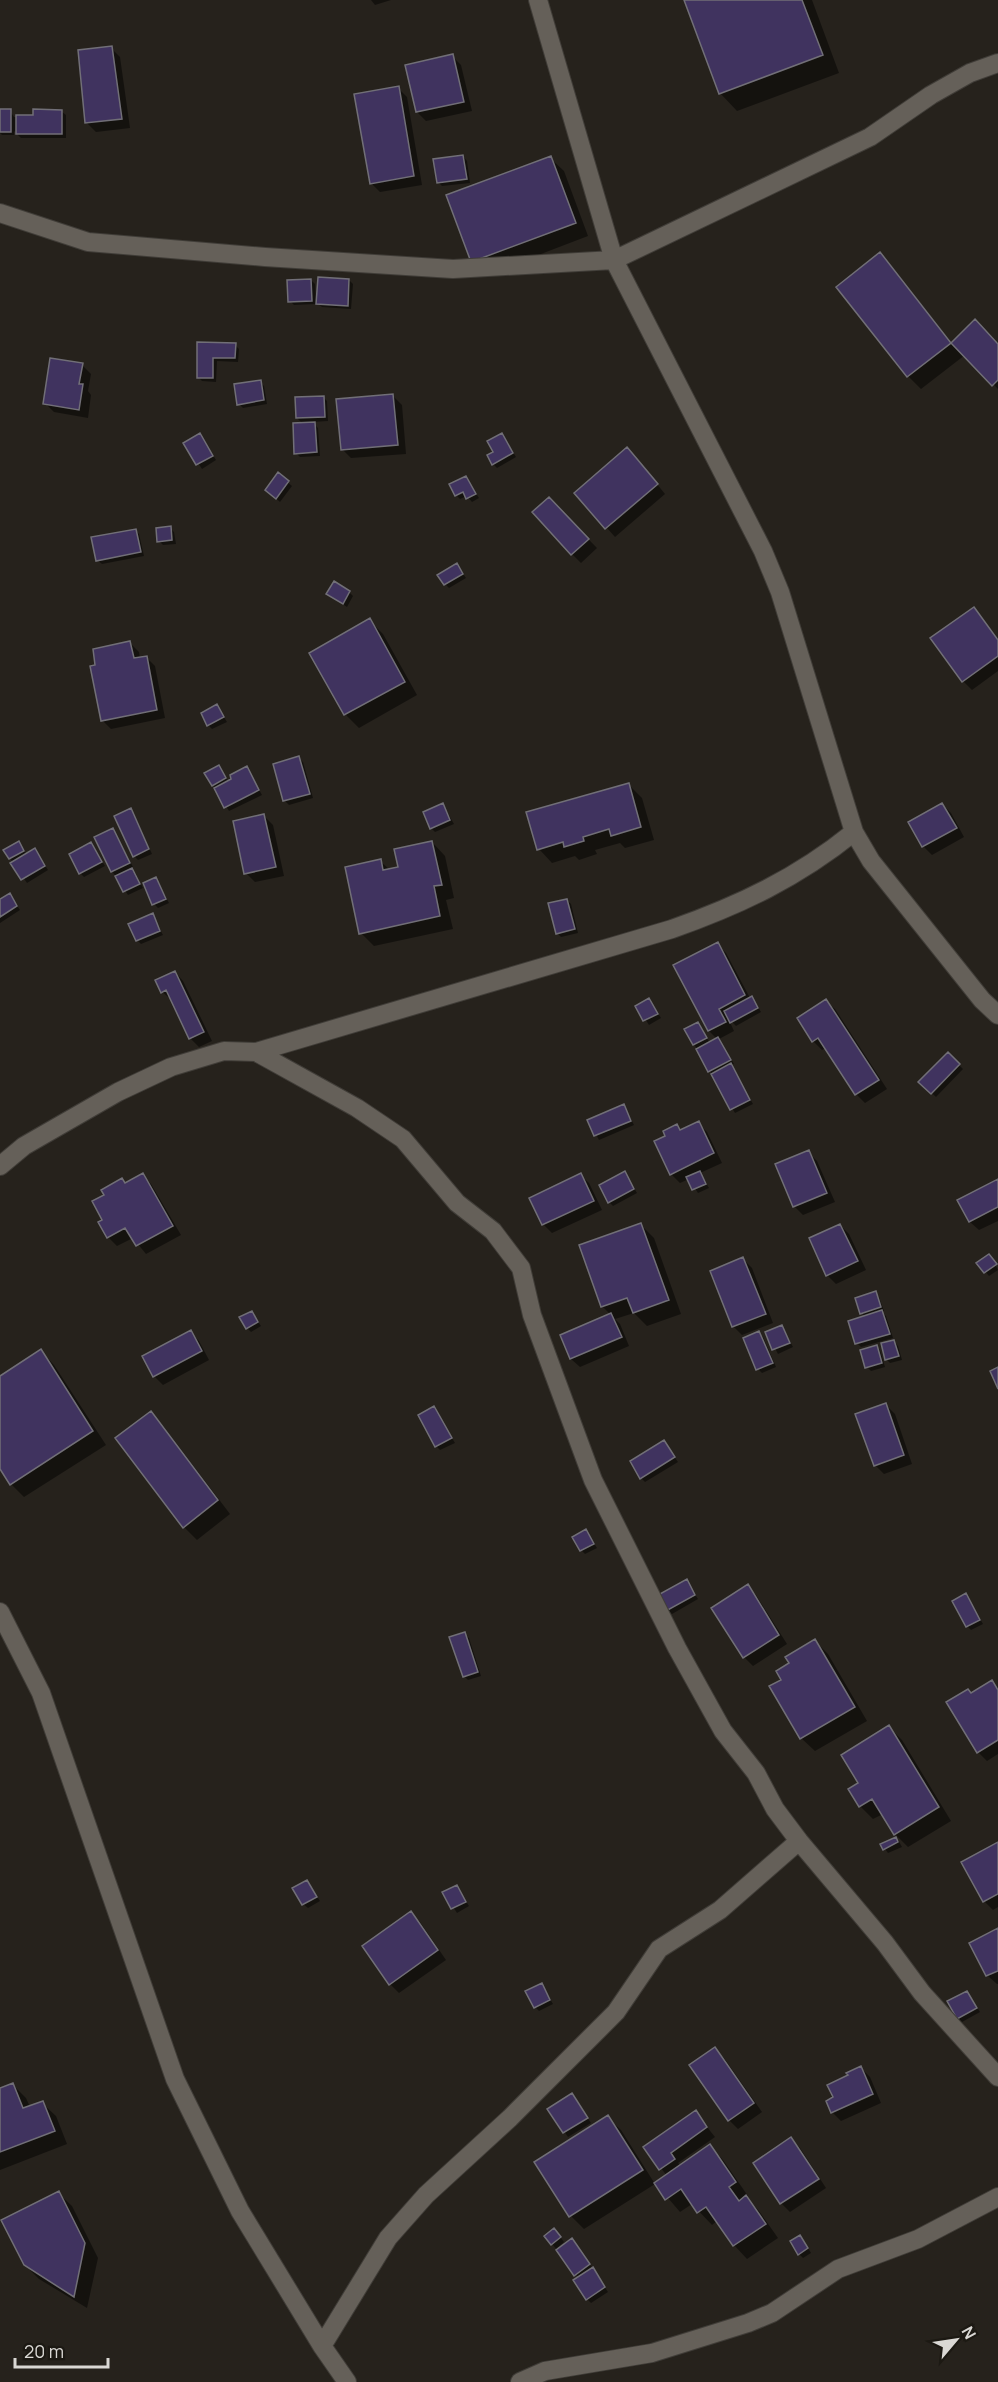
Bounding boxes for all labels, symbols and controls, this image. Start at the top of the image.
north arrow [926,2310,986,2370]
text: N [957,2322,982,2343]
scale bar [15,2331,108,2369]
text: 20 m [24,2339,64,2363]

